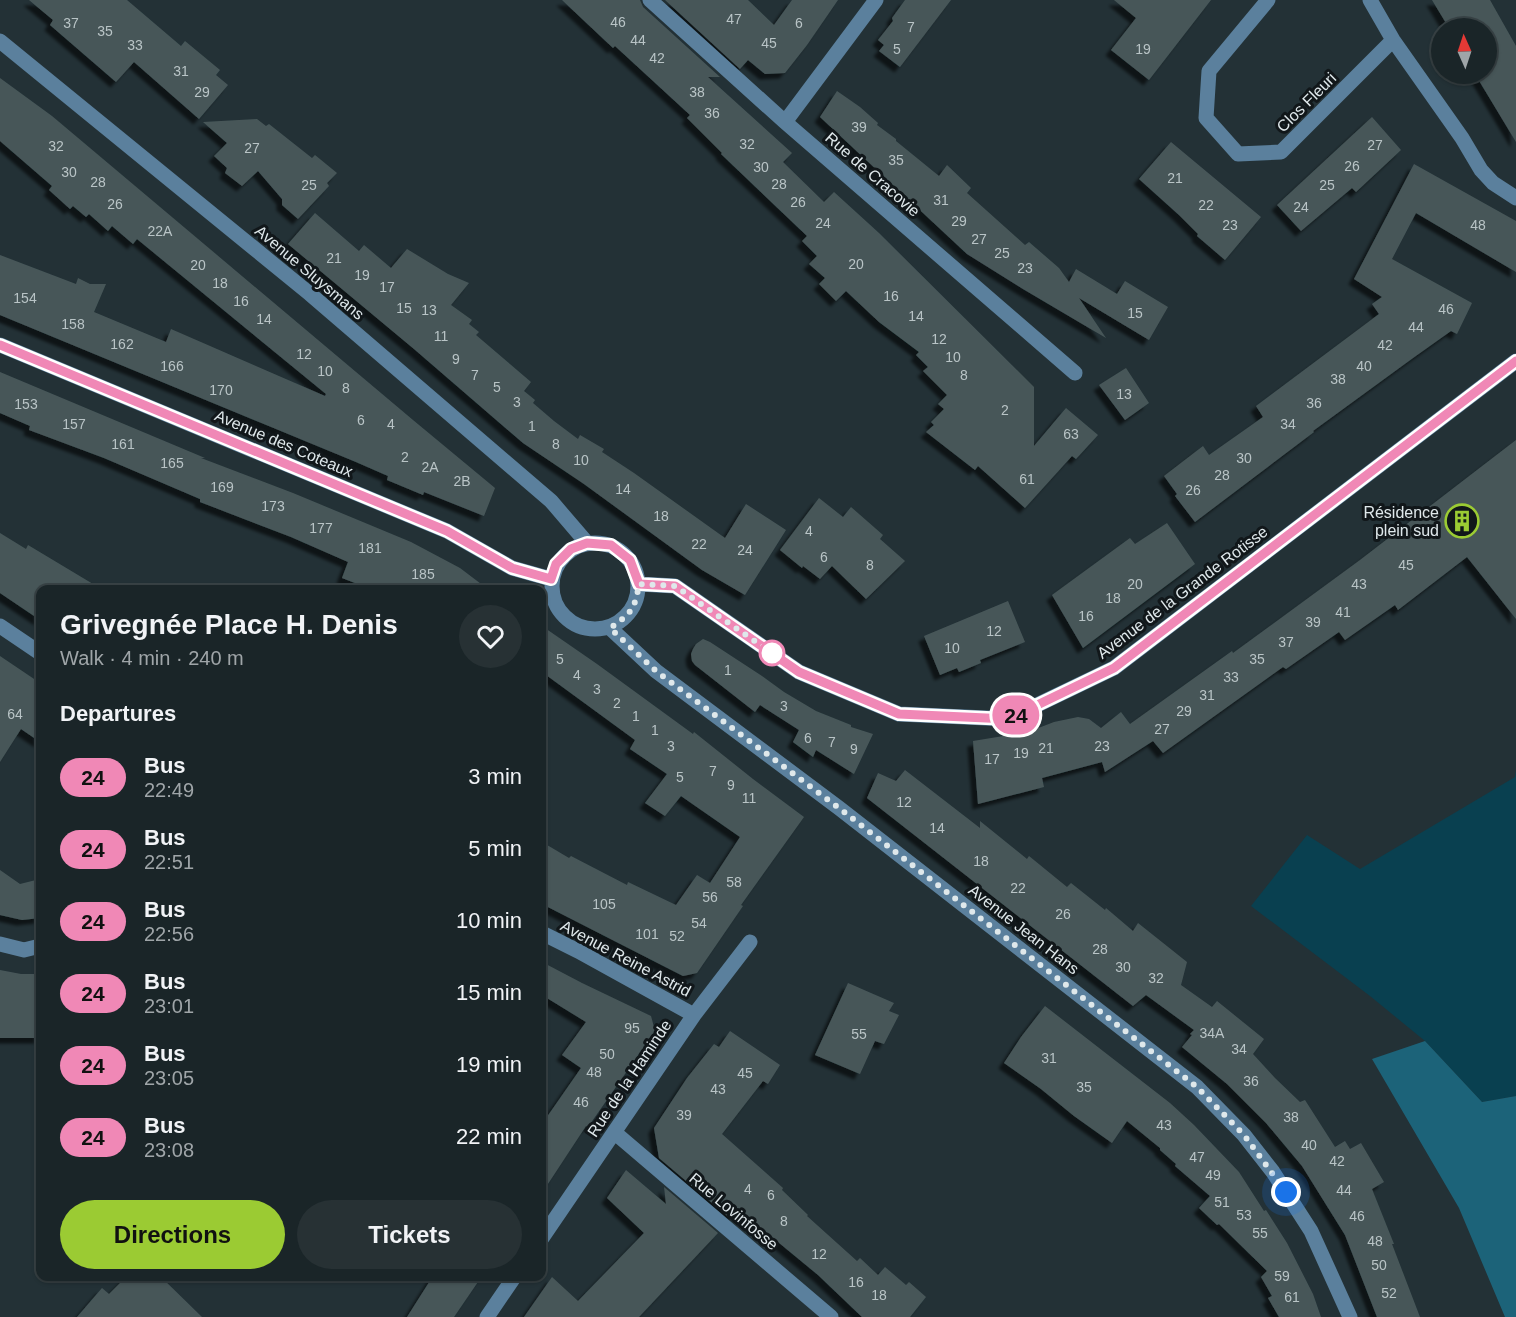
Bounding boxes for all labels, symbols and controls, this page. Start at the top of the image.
house number: 47 [726,11,742,27]
house number: 46 [610,14,626,30]
house number: 37 [63,15,79,31]
house number: 6 [795,15,803,31]
north arrow [1431,18,1497,84]
map controls [1431,18,1497,84]
house number: 7 [907,19,915,35]
house number: 35 [97,23,113,39]
house number: 44 [630,32,646,48]
house number: 45 [761,35,777,51]
house number: 33 [127,37,143,53]
house number: 5 [893,41,901,57]
house number: 19 [1135,41,1151,57]
house number: 42 [649,50,665,66]
house number: 31 [173,63,189,79]
street label: Clos Fleuri [1273,69,1339,135]
house number: 29 [194,84,210,100]
house number: 38 [689,84,705,100]
house number: 36 [704,105,720,121]
house number: 39 [851,119,867,135]
street label: Rue de Cracovie [822,129,923,220]
house number: 32 [739,136,755,152]
house number: 27 [1367,137,1383,153]
house number: 32 [48,138,64,154]
house number: 27 [244,140,260,156]
house number: 35 [888,152,904,168]
house number: 26 [1344,158,1360,174]
house number: 30 [753,159,769,175]
house number: 30 [61,164,77,180]
house number: 21 [1167,170,1183,186]
house number: 28 [90,174,106,190]
house number: 28 [771,176,787,192]
house number: 25 [301,177,317,193]
house number: 25 [1319,177,1335,193]
house number: 31 [933,192,949,208]
house number: 26 [790,194,806,210]
house number: 26 [107,196,123,212]
house number: 22 [1198,197,1214,213]
house number: 24 [1293,199,1309,215]
house number: 29 [951,213,967,229]
house number: 24 [815,215,831,231]
house number: 23 [1222,217,1238,233]
house number: 48 [1470,217,1486,233]
street label: Avenue Sluysmans [252,222,367,323]
house number: 22A [148,223,173,239]
house number: 27 [971,231,987,247]
house number: 25 [994,245,1010,261]
house number: 21 [326,250,342,266]
house number: 20 [848,256,864,272]
house number: 20 [190,257,206,273]
house number: 23 [1017,260,1033,276]
house number: 19 [354,267,370,283]
house number: 18 [212,275,228,291]
house number: 17 [379,279,395,295]
house number: 16 [883,288,899,304]
house number: 154 [13,290,37,306]
house number: 16 [233,293,249,309]
house number: 15 [396,300,412,316]
house number: 46 [1438,301,1454,317]
house number: 13 [421,302,437,318]
house number: 15 [1127,305,1143,321]
house number: 14 [908,308,924,324]
house number: 14 [256,311,272,327]
house number: 158 [61,316,85,332]
house number: 44 [1408,319,1424,335]
house number: 11 [434,328,448,344]
house number: 12 [931,331,947,347]
house number: 162 [110,336,134,352]
house number: 42 [1377,337,1393,353]
house number: 12 [296,346,312,362]
house number: 10 [945,349,961,365]
house number: 9 [452,351,460,367]
house number: 166 [160,358,184,374]
house number: 40 [1356,358,1372,374]
house number: 10 [317,363,333,379]
house number: 7 [471,367,479,383]
house number: 8 [960,367,968,383]
house number: 38 [1330,371,1346,387]
house number: 5 [493,379,501,395]
house number: 8 [342,380,350,396]
house number: 170 [209,382,233,398]
house number: 13 [1116,386,1132,402]
house number: 3 [513,394,521,410]
house number: 36 [1306,395,1322,411]
house number: 153 [14,396,38,412]
house number: 2 [1001,402,1009,418]
street label: Avenue des Coteaux [212,407,355,480]
house number: 6 [357,412,365,428]
house number: 157 [62,416,86,432]
house number: 4 [387,416,395,432]
house number: 34 [1280,416,1296,432]
house number: 1 [528,418,536,434]
house number: 63 [1063,426,1079,442]
house number: 161 [111,436,135,452]
house number: 8 [552,436,560,452]
house number: 2 [401,449,409,465]
house number: 30 [1236,450,1252,466]
house number: 10 [573,452,589,468]
house number: 165 [160,455,184,471]
house number: 2A [421,459,439,475]
house number: 28 [1214,467,1230,483]
house number: 61 [1019,471,1035,487]
house number: 2B [453,473,471,489]
house number: 169 [210,479,234,495]
house number: 14 [615,481,631,497]
house number: 26 [1185,482,1201,498]
house number: 173 [261,498,285,514]
building icon: Résidence plein sud [1444,503,1480,539]
place label: Résidence plein sud [1363,504,1439,539]
house number: 18 [653,508,669,524]
house number: 177 [309,520,333,536]
house number: 4 [805,523,813,539]
street label: Avenue de la Grande Rotisse [1094,523,1271,662]
house number: 22 [691,536,707,552]
house number: 181 [358,540,382,556]
house number: 24 [737,542,753,558]
house number: 6 [820,549,828,565]
house number: 8 [866,557,874,573]
house number: 45 [1398,557,1414,573]
house number: 185 [411,566,435,582]
house number: 20 [1127,576,1143,592]
house number: 43 [1351,576,1367,592]
house number: 18 [1105,590,1121,606]
house number: 41 [1335,604,1351,620]
button: heart [459,605,522,668]
house number: 16 [1078,608,1094,624]
text: Grivegnée Place H. Denis [60,609,398,640]
house number: 39 [1305,614,1321,630]
house number: 12 [986,623,1002,639]
house number: 37 [1278,634,1294,650]
unlabelled marker [759,640,785,666]
house number: 10 [944,640,960,656]
text: Walk · 4 min · 240 m [60,647,244,669]
house number: 5 [556,651,564,667]
house number: 35 [1249,651,1265,667]
house number: 1 [724,662,732,678]
house number: 4 [573,667,581,683]
house number: 33 [1223,669,1239,685]
house number: 3 [593,681,601,697]
house number: 31 [1199,687,1215,703]
house number: 2 [613,695,621,711]
line badge: 24 [989,696,1043,734]
house number: 3 [780,698,788,714]
text: Departures [60,701,176,726]
house number: 29 [1176,703,1192,719]
text: 24 [1004,704,1028,727]
house number: 64 [7,706,23,722]
house number: 1 [632,708,640,724]
house number: 27 [1154,721,1170,737]
house number: 1 [651,722,659,738]
house number: 6 [804,730,812,746]
house number: 7 [828,734,836,750]
house number: 3 [667,738,675,754]
house number: 23 [1094,738,1110,754]
house number: 21 [1038,740,1054,756]
house number: 9 [850,741,858,757]
house number: 19 [1013,745,1029,761]
house number: 17 [984,751,1000,767]
text: Bus [144,753,186,778]
house number: 7 [709,763,717,779]
text: 3 min [468,764,522,789]
text: 24 [81,766,105,789]
house number: 5 [676,769,684,785]
house number: 9 [727,777,735,793]
text: 22:49 [144,779,194,801]
house number: 11 [742,790,756,806]
house number: 12 [896,794,912,810]
house number: 14 [929,820,945,836]
text: Bus [144,825,186,850]
text: 5 min [468,836,522,861]
text: 24 [81,838,105,861]
text: 22:51 [144,851,194,873]
house number: 18 [973,853,989,869]
house number: 58 [726,874,742,890]
house number: 22 [1010,880,1026,896]
street label: Avenue Jean Hans [965,881,1082,978]
house number: 56 [702,889,718,905]
house number: 105 [592,896,616,912]
text: Bus [144,897,186,922]
house number: 26 [1055,906,1071,922]
text: 10 min [456,908,522,933]
text: 24 [81,910,105,933]
house number: 54 [691,915,707,931]
street label: Avenue Reine Astrid [558,917,694,1000]
text: 22:56 [144,923,194,945]
house number: 101 [635,926,659,942]
house number: 52 [669,928,685,944]
house number: 28 [1092,941,1108,957]
house number: 30 [1115,959,1131,975]
text: Bus [144,969,186,994]
house number: 32 [1148,970,1164,986]
text: 15 min [456,980,522,1005]
text: 24 [81,982,105,1005]
text: 23:01 [144,995,194,1017]
street label: Rue de la Haminde [584,1017,675,1140]
house number: 95 [624,1020,640,1036]
house number: 34A [1200,1025,1225,1041]
house number: 55 [851,1026,867,1042]
text: Bus [144,1041,186,1066]
house number: 34 [1231,1041,1247,1057]
house number: 50 [599,1046,615,1062]
house number: 31 [1041,1050,1057,1066]
text: 19 min [456,1052,522,1077]
text: 24 [81,1054,105,1077]
house number: 48 [586,1064,602,1080]
house number: 45 [737,1065,753,1081]
text: 23:05 [144,1067,194,1089]
house number: 36 [1243,1073,1259,1089]
house number: 35 [1076,1079,1092,1095]
house number: 43 [710,1081,726,1097]
house number: 46 [573,1094,589,1110]
house number: 39 [676,1107,692,1123]
house number: 38 [1283,1109,1299,1125]
text: Bus [144,1113,186,1138]
house number: 43 [1156,1117,1172,1133]
text: 22 min [456,1124,522,1149]
text: 24 [81,1126,105,1149]
house number: 40 [1301,1137,1317,1153]
text: 23:08 [144,1139,194,1161]
house number: 47 [1189,1149,1205,1165]
house number: 42 [1329,1153,1345,1169]
house number: 49 [1205,1167,1221,1183]
street label: Rue Lovinfosse [686,1169,781,1253]
your location [1271,1177,1301,1207]
house number: 4 [744,1181,752,1197]
house number: 44 [1336,1182,1352,1198]
house number: 6 [767,1187,775,1203]
house number: 51 [1214,1194,1230,1210]
button: Directions [60,1200,285,1269]
button: Tickets [297,1200,522,1269]
house number: 53 [1236,1207,1252,1223]
house number: 46 [1349,1208,1365,1224]
house number: 8 [780,1213,788,1229]
house number: 55 [1252,1225,1268,1241]
house number: 48 [1367,1233,1383,1249]
house number: 12 [811,1246,827,1262]
house number: 50 [1371,1257,1387,1273]
house number: 59 [1274,1268,1290,1284]
house number: 16 [848,1274,864,1290]
house number: 52 [1381,1285,1397,1301]
house number: 18 [871,1287,887,1303]
house number: 61 [1284,1289,1300,1305]

